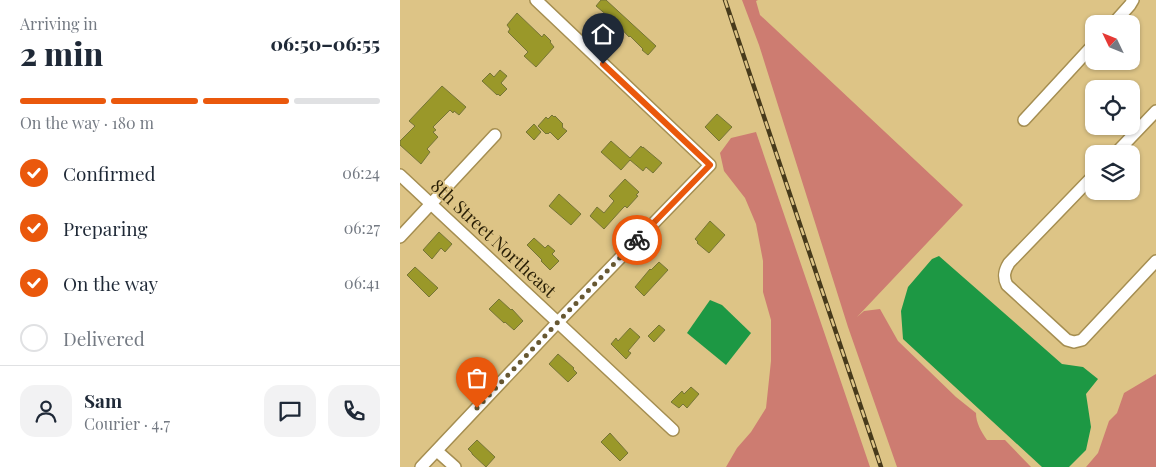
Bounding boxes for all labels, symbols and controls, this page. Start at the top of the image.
text: Arriving in [20,13,98,34]
pin [582,13,624,64]
north arrow [1085,15,1140,70]
map controls [1085,15,1140,200]
icon: home [589,20,617,48]
text: 06:50–06:55 [271,30,380,56]
text: 2 min [20,31,103,74]
button: locate [1085,80,1140,135]
text: On the way · 180 m [20,112,154,133]
button: layers [1085,145,1140,200]
icon: check [20,159,48,187]
text: Confirmed [63,160,156,186]
text: 06:24 [342,162,380,183]
street label: 8th Street Northeast [426,174,562,303]
icon: check [20,214,48,242]
text: Preparing [63,215,148,241]
courier [612,215,662,265]
text: 06:27 [344,217,380,238]
icon: bike [623,226,651,254]
icon: check [20,269,48,297]
text: On the way [63,270,158,296]
text: 06:41 [344,272,380,293]
text: Delivered [63,325,145,351]
pin [456,357,498,408]
icon: bag [463,364,491,392]
button: person [20,385,72,437]
button: chat [264,385,316,437]
button: phone [328,385,380,437]
text: Sam [84,387,122,413]
text: Courier · 4.7 [84,413,170,434]

